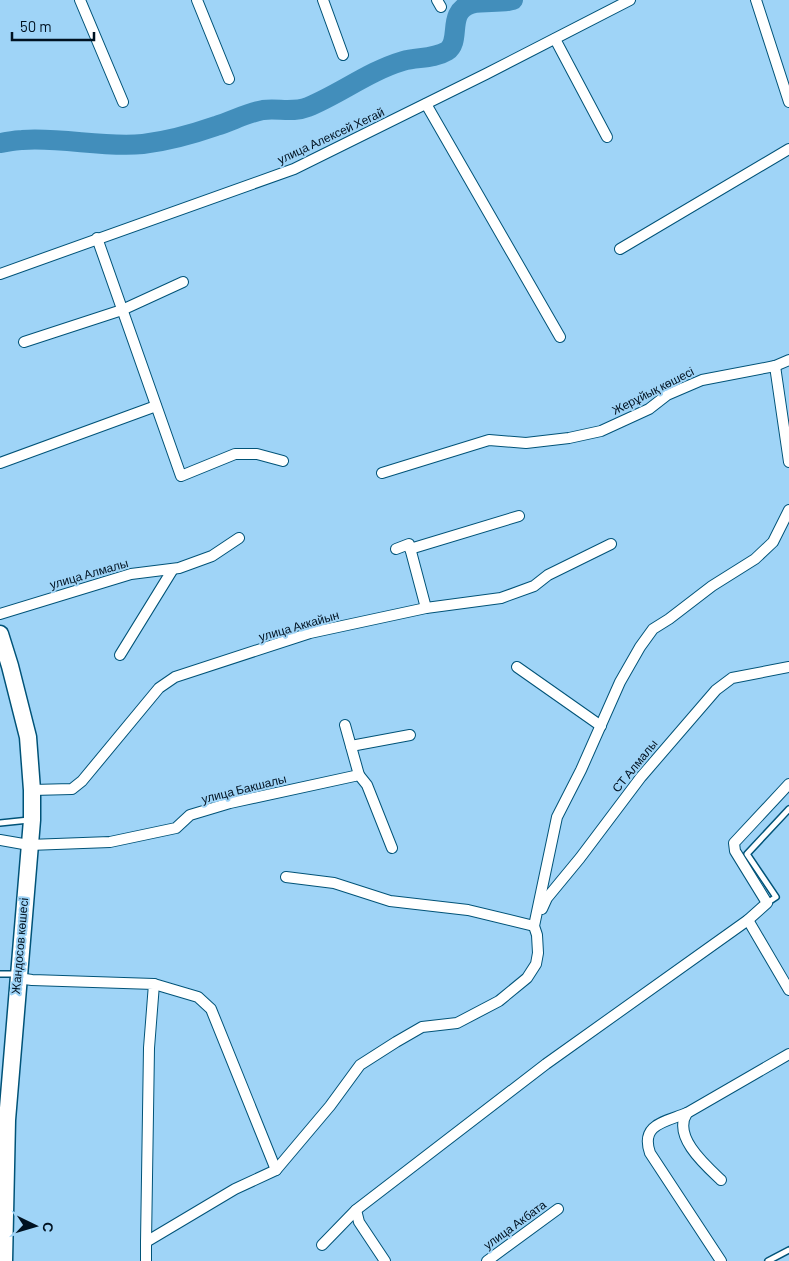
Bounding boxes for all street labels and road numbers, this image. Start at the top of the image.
street label: улица Алексей Хегай [275,104,387,167]
street label: Жерұйық көшесі [609,363,696,418]
street label: улица Алмалы [48,555,130,592]
street label: улица Аккайын [257,607,341,644]
street label: СТ Алмалы [609,736,660,794]
street label: улица Бакшалы [200,771,288,806]
street label: Жандосов көшесі [8,897,31,995]
street label: улица Акбата [480,1197,549,1252]

